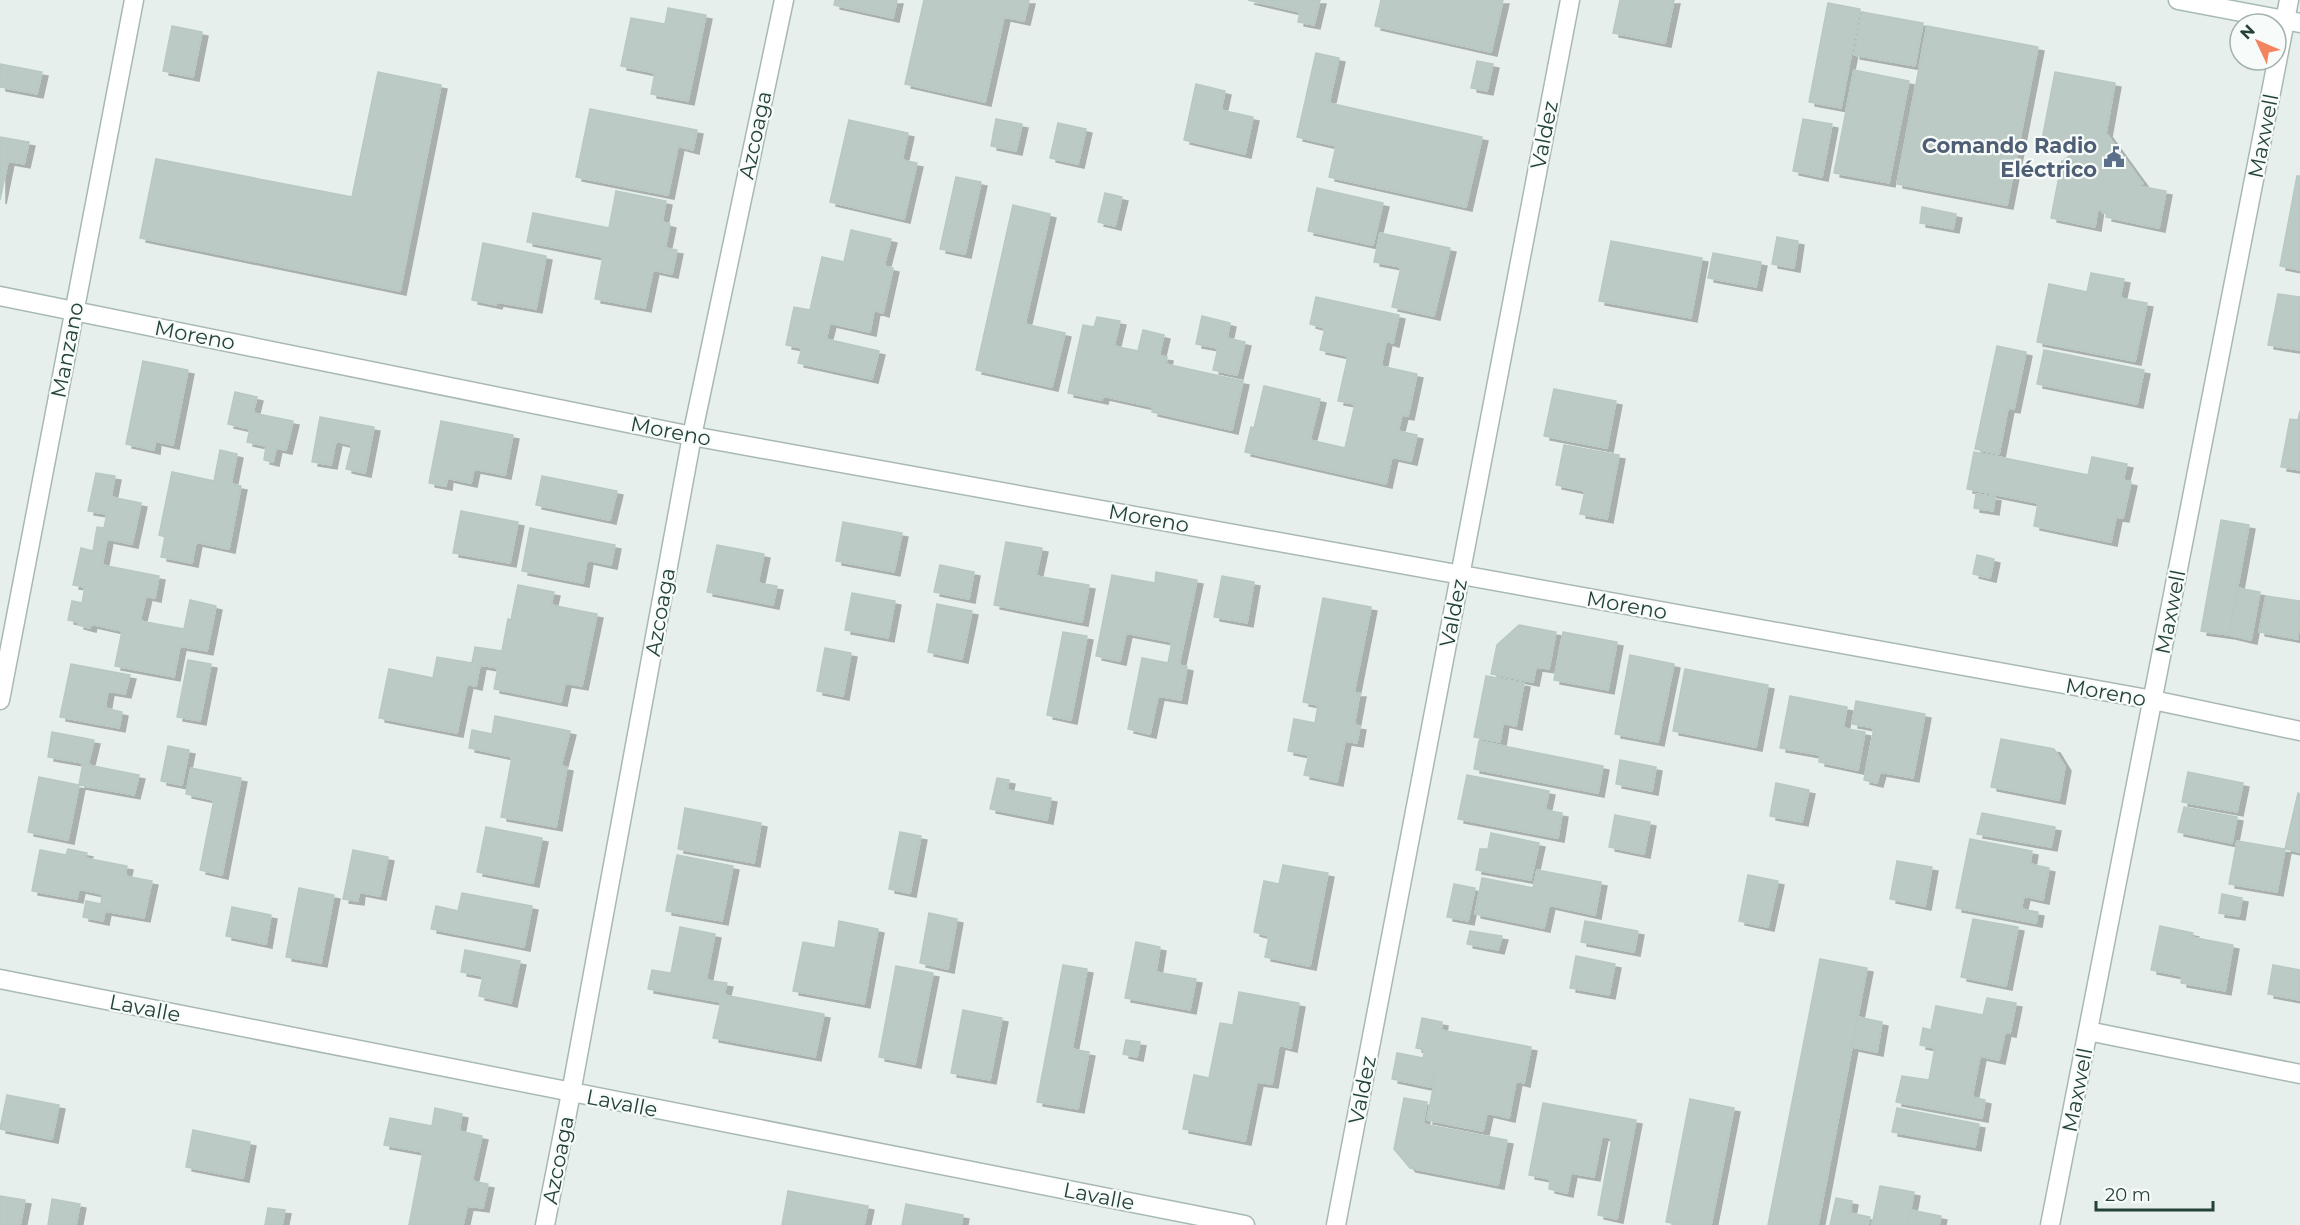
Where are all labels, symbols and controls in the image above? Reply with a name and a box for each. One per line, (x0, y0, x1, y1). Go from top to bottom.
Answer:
north arrow (2228, 12, 2288, 72)
text: N (2236, 21, 2259, 43)
street label: Azcoaga (733, 89, 777, 181)
street label: Maxwell (2243, 92, 2283, 180)
street label: Valdez (1525, 99, 1563, 171)
place label: Comando Radio Eléctrico (1922, 133, 2097, 182)
public building icon: Comando Radio Eléctrico (2102, 145, 2126, 169)
street label: Manzano (45, 300, 89, 400)
street label: Moreno (153, 315, 237, 355)
street label: Moreno (629, 411, 713, 451)
street label: Moreno (1107, 499, 1191, 537)
street label: Azcoaga (640, 566, 680, 658)
street label: Maxwell (2150, 568, 2190, 656)
street label: Valdez (1434, 577, 1472, 649)
street label: Moreno (1585, 586, 1669, 624)
street label: Moreno (2064, 673, 2148, 711)
street label: Lavalle (107, 989, 183, 1027)
street label: Maxwell (2057, 1046, 2097, 1134)
street label: Valdez (1343, 1054, 1381, 1126)
street label: Lavalle (584, 1084, 660, 1122)
street label: Azcoaga (537, 1114, 579, 1206)
scale bar (2096, 1174, 2213, 1212)
street label: Lavalle (1061, 1177, 1137, 1215)
text: 20 m (2105, 1184, 2151, 1206)

